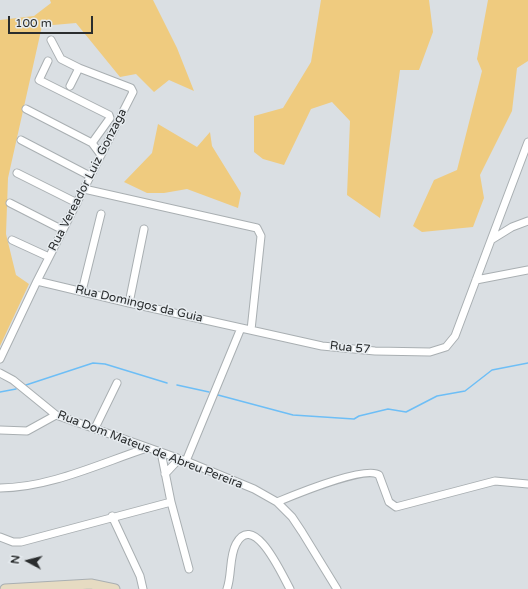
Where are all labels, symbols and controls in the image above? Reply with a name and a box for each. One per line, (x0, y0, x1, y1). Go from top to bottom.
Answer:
scale bar (10, 8, 95, 34)
text: 100 m (15, 16, 52, 30)
street label: Rua Vereador Luiz Gonzaga (46, 106, 130, 254)
street label: Rua Domingos da Guia (74, 282, 204, 326)
street label: Rua 57 (329, 339, 371, 357)
street label: Rua Dom Mateus de Abreu Pereira (55, 408, 245, 492)
north arrow (8, 541, 48, 581)
text: N (9, 554, 23, 565)

